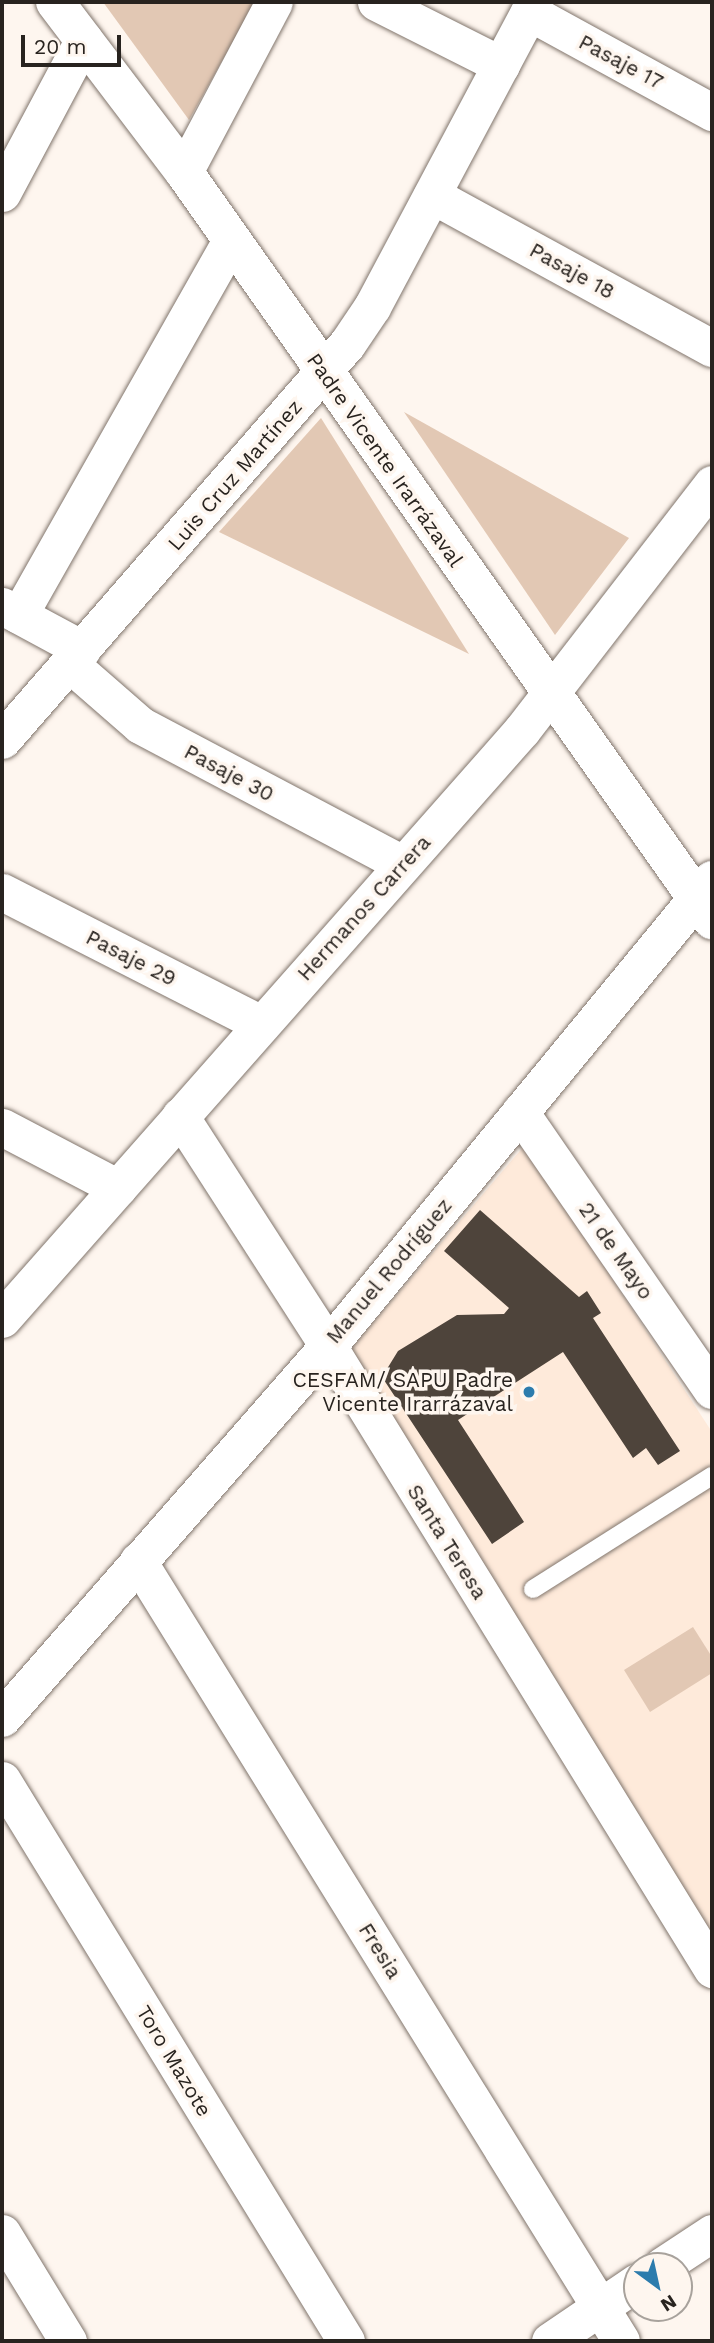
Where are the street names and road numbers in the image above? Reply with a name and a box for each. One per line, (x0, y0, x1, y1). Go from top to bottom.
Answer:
street label: Pasaje 17 (574, 29, 668, 95)
street label: Pasaje 18 (525, 237, 619, 305)
street label: Padre Vicente Irarrázaval (301, 348, 469, 572)
street label: Luis Cruz Martínez (163, 394, 307, 556)
street label: Pasaje 30 (180, 739, 278, 807)
street label: Hermanos Carrera (292, 830, 436, 986)
street label: Pasaje 29 (82, 925, 180, 991)
street label: Manuel Rodríguez (321, 1193, 457, 1349)
street label: 21 de Mayo (573, 1198, 659, 1304)
street label: Santa Teresa (401, 1480, 493, 1604)
street label: Fresia (353, 1919, 407, 1983)
street label: Toro Mazote (131, 2001, 217, 2121)

